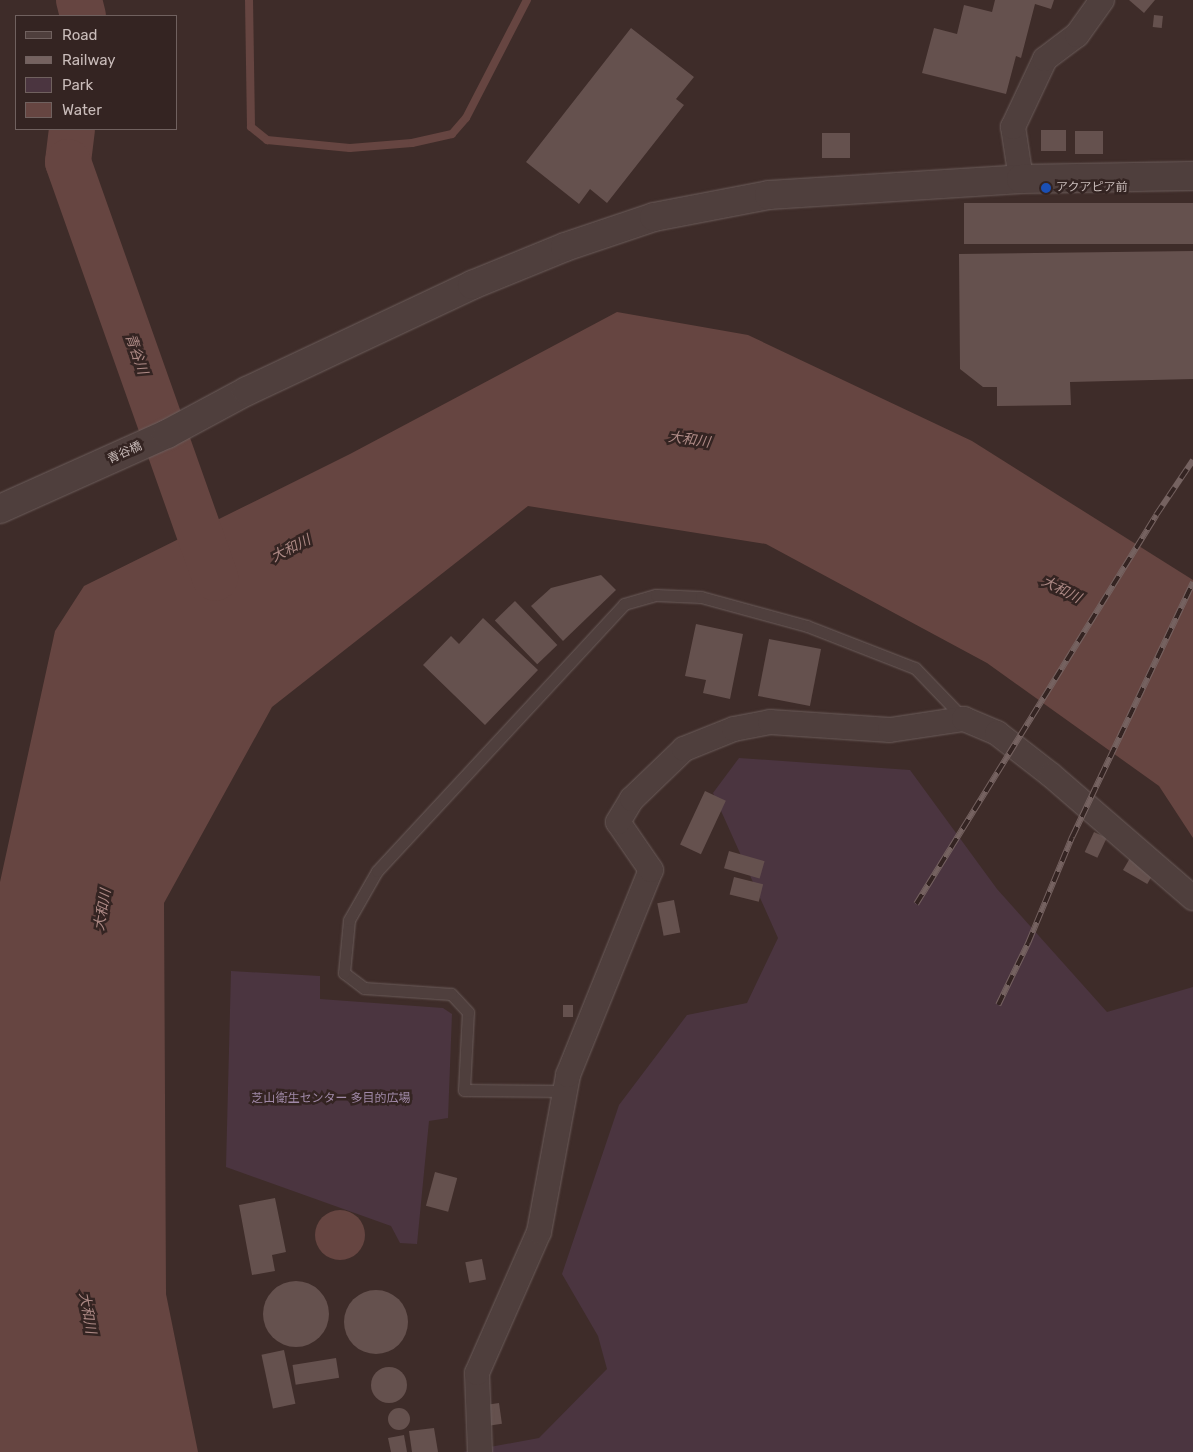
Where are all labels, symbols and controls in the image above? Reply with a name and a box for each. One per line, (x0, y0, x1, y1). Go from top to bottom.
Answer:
legend (15, 15, 178, 130)
text: Road (62, 26, 98, 44)
text: Railway (62, 51, 116, 69)
text: Park (62, 76, 93, 94)
text: Water (62, 101, 102, 119)
place label: アクアピア前 (1056, 181, 1128, 195)
marker: アクアピア前 (1040, 182, 1052, 194)
water label: 青谷川 (121, 331, 151, 377)
water label: 大和川 (667, 429, 711, 451)
street label: 青谷橋 (106, 439, 144, 467)
water label: 大和川 (268, 532, 314, 566)
water label: 大和川 (1038, 573, 1084, 607)
water label: 大和川 (91, 888, 115, 932)
park label: 芝山衛生センター 多目的広場 (252, 1092, 410, 1106)
water label: 大和川 (75, 1291, 99, 1335)

